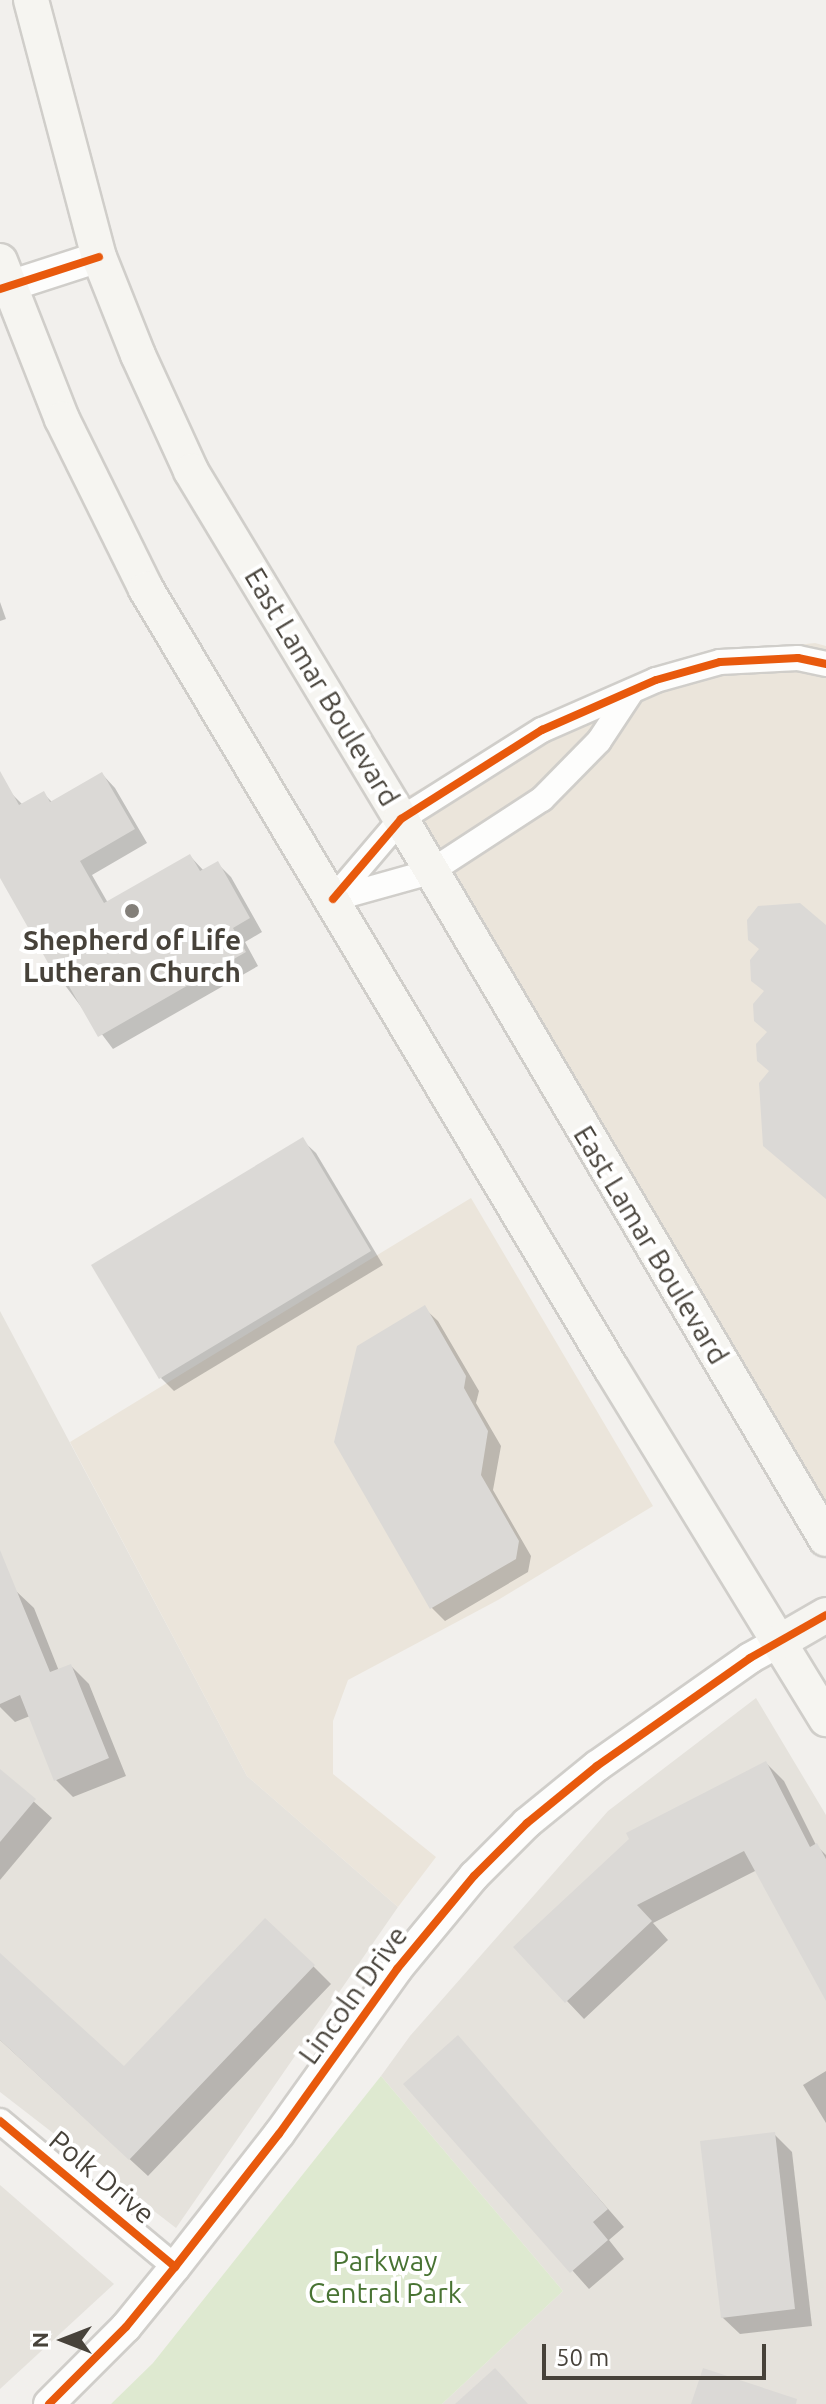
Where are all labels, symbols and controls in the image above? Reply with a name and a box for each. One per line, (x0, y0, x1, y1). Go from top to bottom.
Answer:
street label: East Lamar Boulevard (238, 562, 406, 812)
marker: Shepherd of Life Lutheran Church (123, 902, 141, 920)
place label: Shepherd of Life Lutheran Church (23, 923, 241, 989)
street label: East Lamar Boulevard (567, 1120, 735, 1370)
street label: Lincoln Drive (292, 1919, 414, 2071)
street label: Polk Drive (43, 2123, 161, 2231)
park label: Parkway Central Park (308, 2244, 462, 2310)
north arrow (24, 2300, 104, 2380)
scale bar (546, 2328, 770, 2378)
text: N (27, 2332, 52, 2348)
text: 50 m (556, 2344, 609, 2371)

